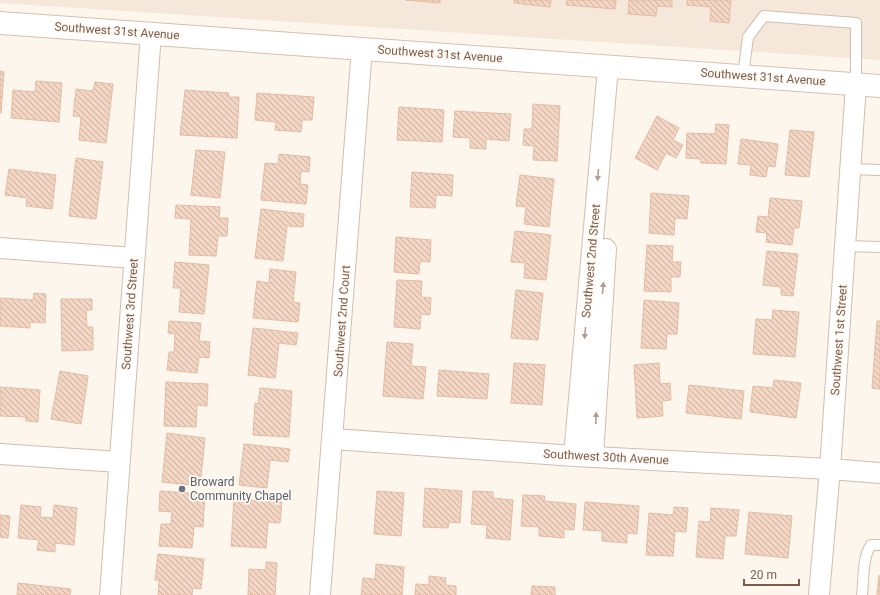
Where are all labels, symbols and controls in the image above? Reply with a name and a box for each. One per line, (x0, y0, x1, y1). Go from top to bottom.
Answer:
street label: Southwest 31st Avenue (54, 20, 180, 42)
street label: Southwest 31st Avenue (377, 43, 503, 65)
street label: Southwest 31st Avenue (700, 66, 826, 88)
one-way arrow (595, 169, 602, 181)
street label: Southwest 2nd Street (579, 203, 603, 319)
street label: Southwest 3rd Street (119, 258, 141, 370)
street label: Southwest 2nd Court (331, 264, 353, 377)
one-way arrow (599, 282, 606, 294)
street label: Southwest 1st Street (828, 284, 850, 396)
one-way arrow (581, 327, 588, 339)
one-way arrow (592, 412, 599, 424)
street label: Southwest 30th Avenue (543, 447, 669, 467)
place label: Broward Community Chapel (190, 475, 291, 503)
marker: Broward Community Chapel (177, 484, 187, 494)
scale bar (744, 561, 799, 587)
text: 20 m (750, 568, 777, 582)

